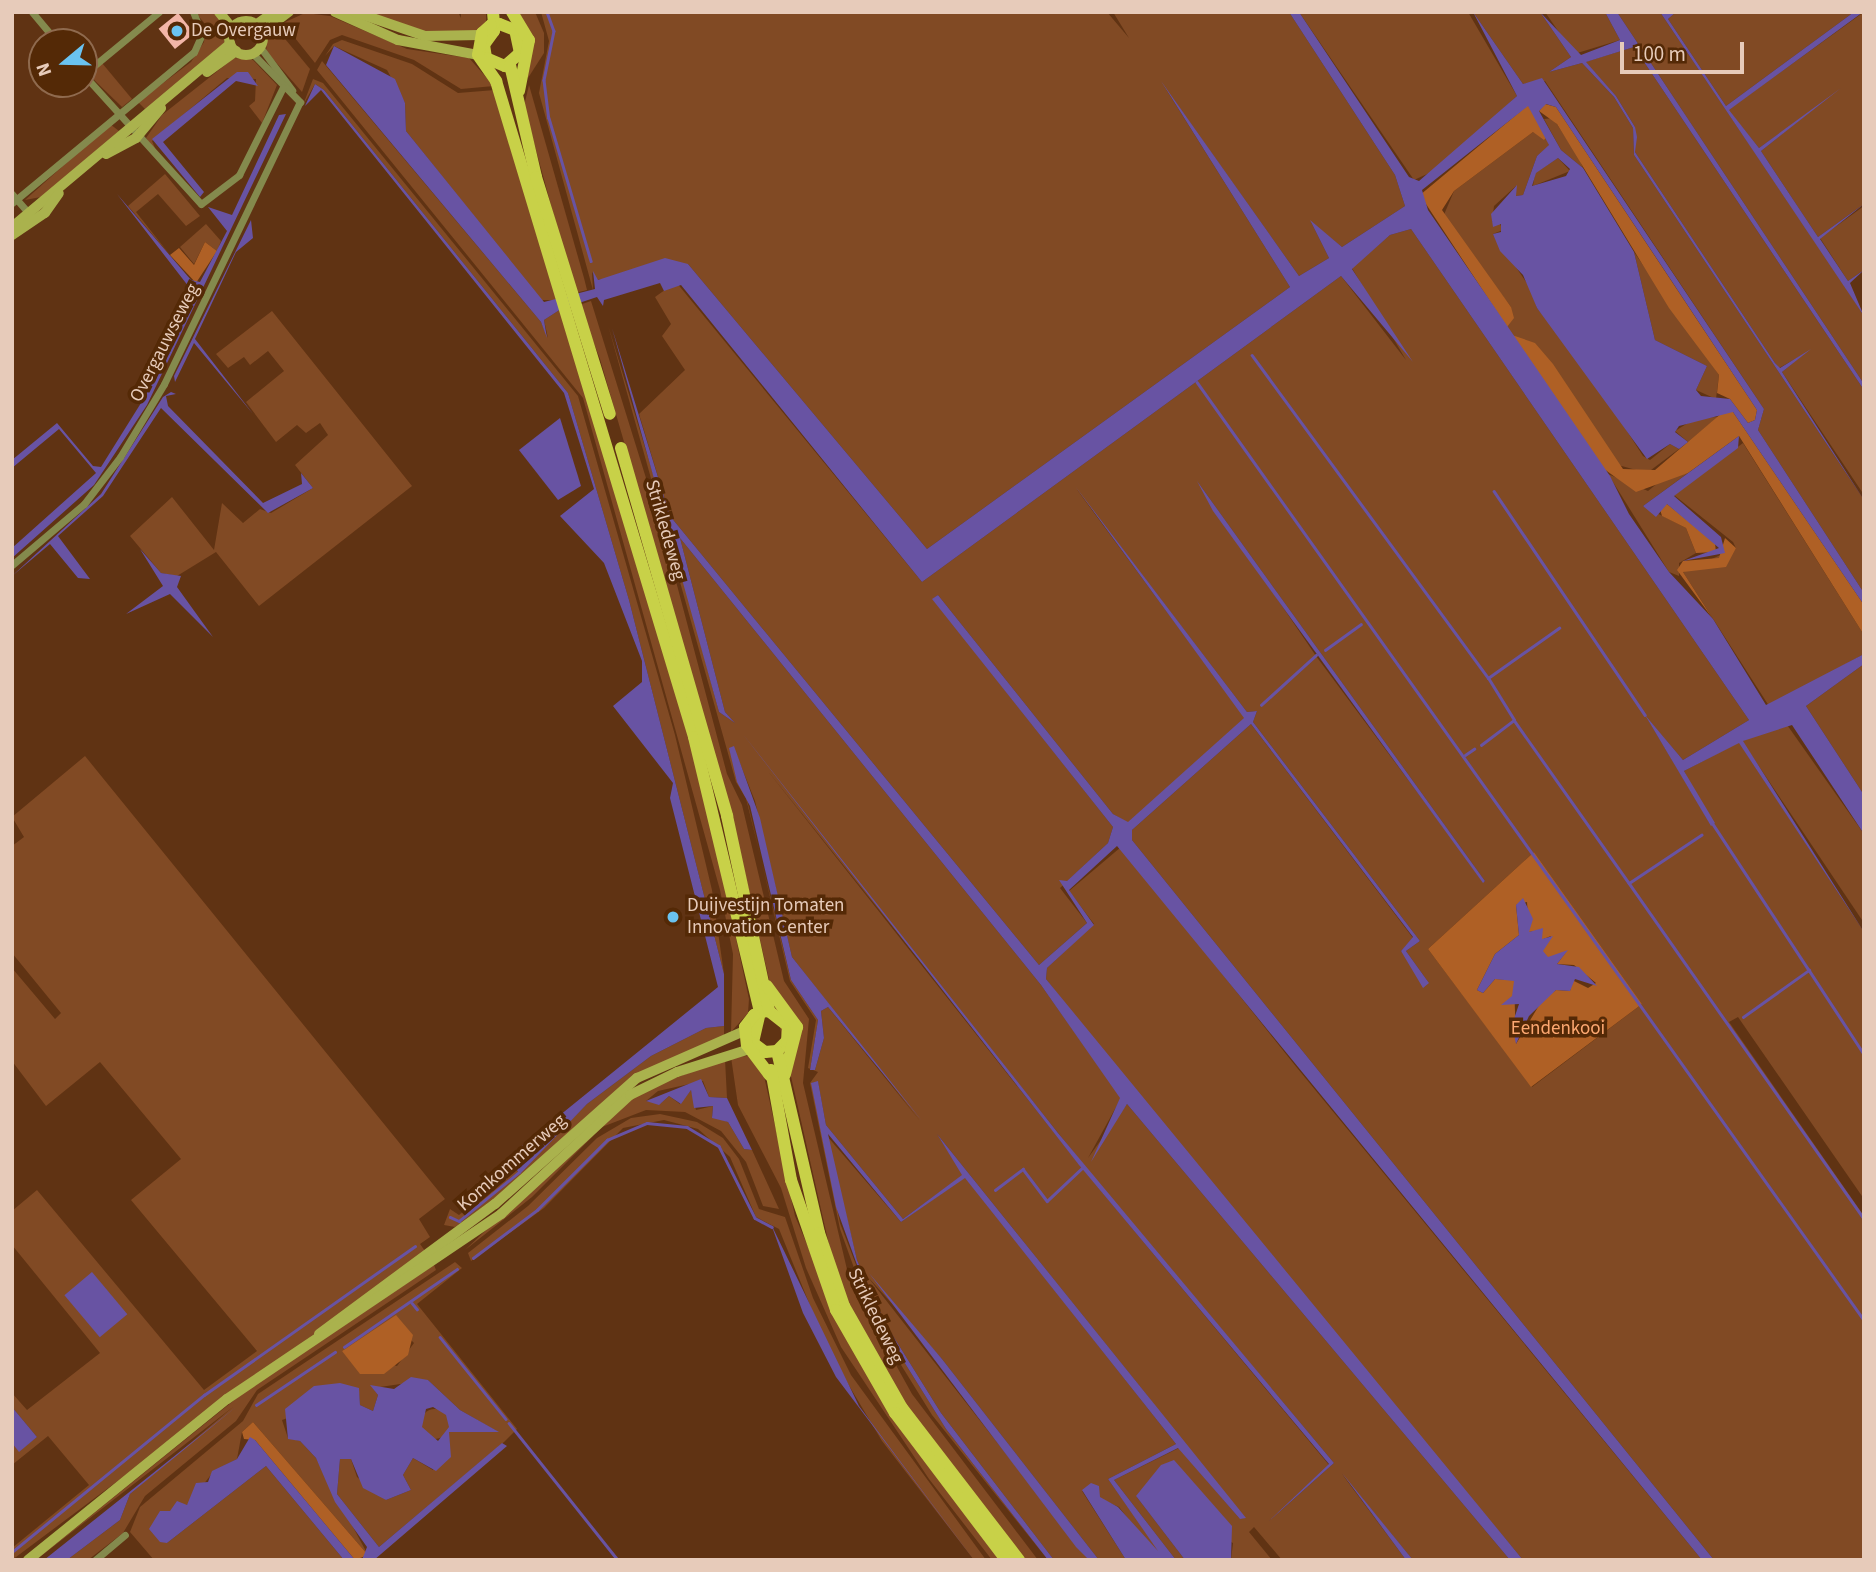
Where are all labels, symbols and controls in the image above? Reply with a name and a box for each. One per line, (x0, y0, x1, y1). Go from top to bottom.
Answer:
place label: De Overgauw (191, 20, 296, 42)
marker: De Overgauw (169, 23, 185, 39)
north arrow (28, 28, 98, 98)
scale bar (1624, 28, 1748, 72)
text: 100 m (1633, 39, 1686, 69)
text: N (30, 59, 59, 80)
street label: Overgauwseweg (125, 280, 205, 406)
street label: Strikledeweg (640, 477, 690, 583)
place label: Duijvestijn Tomaten Innovation Center (687, 895, 844, 939)
marker: Duijvestijn Tomaten Innovation Center (665, 909, 681, 925)
park label: Eendenkooi (1511, 1018, 1605, 1040)
street label: Komkommerweg (453, 1110, 571, 1216)
street label: Strikledeweg (842, 1264, 908, 1368)

